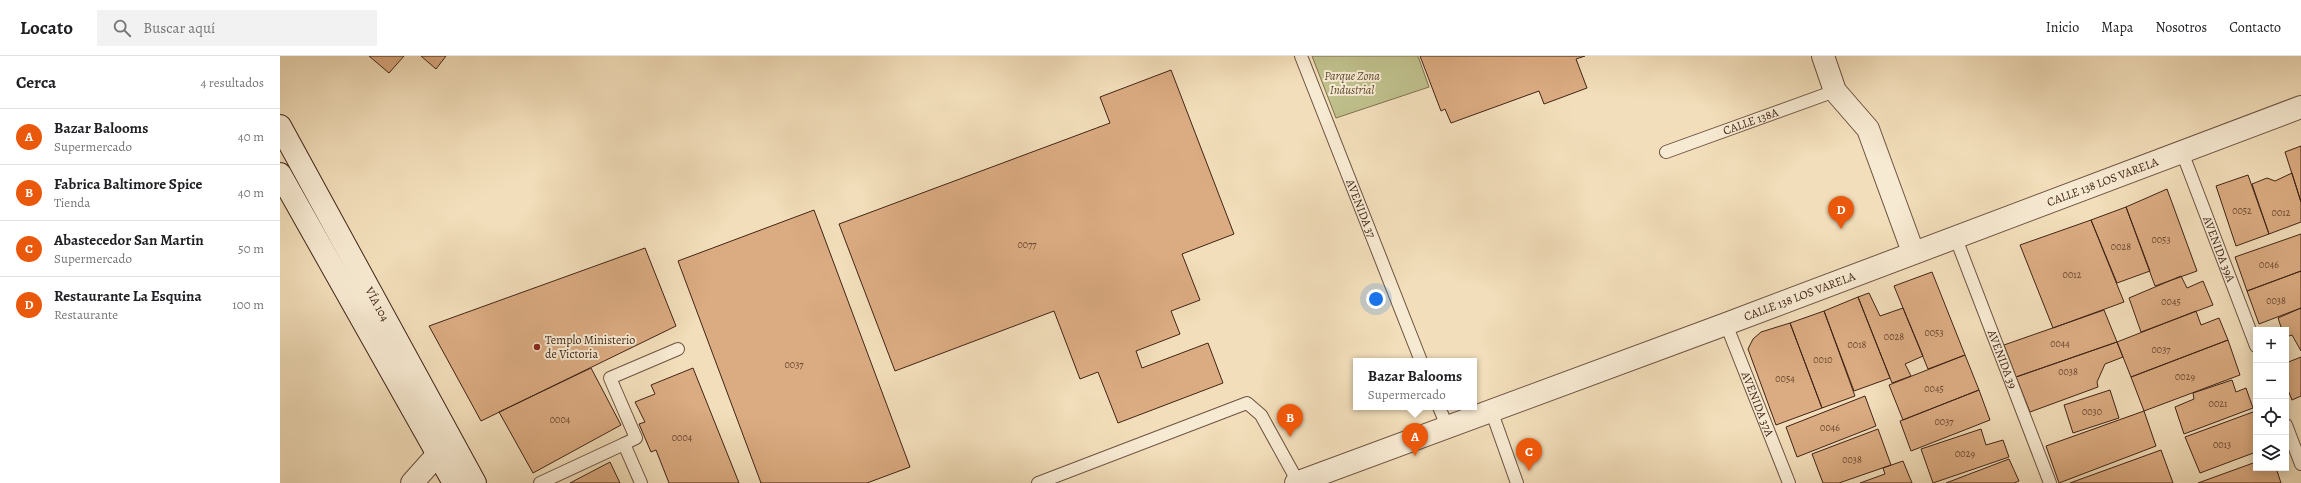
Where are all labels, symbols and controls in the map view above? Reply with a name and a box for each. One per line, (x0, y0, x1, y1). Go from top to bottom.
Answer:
search box (97, 10, 377, 46)
text: Locato (20, 15, 73, 41)
icon: search (111, 17, 133, 39)
text: Buscar aquí (143, 18, 215, 38)
text: Inicio (2046, 18, 2079, 37)
text: Mapa (2101, 18, 2133, 37)
text: Nosotros (2155, 18, 2207, 37)
text: Contacto (2229, 18, 2281, 37)
park label: Parque Zona Industrial (1324, 68, 1380, 98)
text: Cerca (16, 71, 56, 94)
text: 4 resultados (200, 74, 264, 91)
street label: CALLE 138A (1721, 104, 1781, 139)
text: Bazar Balooms (54, 118, 148, 138)
text: A (25, 128, 33, 145)
text: 40 m (238, 128, 264, 145)
text: Supermercado (54, 138, 132, 155)
street label: CALLE 138 LOS VARELA (2045, 153, 2162, 210)
text: Fabrica Baltimore Spice (54, 174, 203, 194)
street label: AVENIDA 37 (1342, 176, 1380, 241)
text: B (25, 184, 33, 201)
text: 40 m (238, 184, 264, 201)
text: Tienda (54, 194, 90, 211)
pin: D (1828, 196, 1854, 229)
house number: 0052 (2232, 204, 2252, 217)
house number: 0012 (2272, 206, 2291, 219)
street label: AVENIDA 39A (2199, 213, 2239, 285)
text: Abastecedor San Martin (54, 230, 204, 250)
house number: 0053 (2151, 233, 2171, 246)
house number: 0077 (1017, 238, 1037, 251)
text: C (25, 240, 33, 257)
text: 50 m (238, 240, 264, 257)
house number: 0028 (2111, 240, 2131, 253)
text: Supermercado (54, 250, 132, 267)
house number: 0046 (2259, 258, 2279, 271)
street label: CALLE 138 LOS VARELA (1741, 268, 1858, 325)
house number: 0012 (2063, 268, 2082, 281)
street label: VÍA 104 (361, 283, 393, 325)
text: Restaurante La Esquina (54, 286, 202, 306)
your location (1366, 289, 1386, 309)
house number: 0038 (2266, 294, 2286, 307)
house number: 0045 (2161, 295, 2181, 308)
text: D (24, 296, 34, 313)
text: 100 m (232, 296, 264, 313)
text: Restaurante (54, 306, 118, 323)
house number: 0053 (1924, 326, 1944, 339)
street label: AVENIDA 39 (1983, 326, 2021, 391)
map controls (2253, 327, 2289, 471)
button: + (2253, 327, 2289, 363)
house number: 0028 (1884, 330, 1904, 343)
place label: Templo Ministerio de Victoria (545, 332, 635, 362)
house number: 0044 (2050, 337, 2070, 350)
house number: 0018 (1848, 338, 1867, 351)
marker: Templo Ministerio de Victoria (532, 342, 542, 352)
house number: 0037 (2151, 343, 2171, 356)
house number: 0010 (1813, 353, 1833, 366)
house number: 0037 (784, 358, 804, 371)
popup (1353, 358, 1477, 410)
button: − (2253, 363, 2289, 399)
house number: 0038 (2058, 365, 2078, 378)
text: Bazar Balooms (1368, 366, 1462, 386)
street label: AVENIDA 37A (1737, 368, 1778, 440)
house number: 0029 (2175, 370, 2195, 383)
house number: 0054 (1775, 372, 1795, 385)
house number: 0045 (1924, 382, 1944, 395)
text: Supermercado (1368, 386, 1446, 403)
house number: 0021 (2209, 397, 2228, 410)
button: locate (2253, 399, 2289, 435)
pin: B (1277, 404, 1303, 437)
house number: 0030 (2082, 405, 2102, 418)
house number: 0004 (550, 413, 571, 426)
house number: 0037 (1934, 415, 1954, 428)
house number: 0046 (1820, 421, 1840, 434)
pin: A (1402, 423, 1428, 456)
house number: 0004 (672, 431, 693, 444)
button: layers (2253, 435, 2289, 471)
pin: C (1516, 438, 1542, 471)
house number: 0013 (2213, 438, 2231, 451)
house number: 0029 (1955, 447, 1975, 460)
house number: 0038 (1842, 453, 1862, 466)

